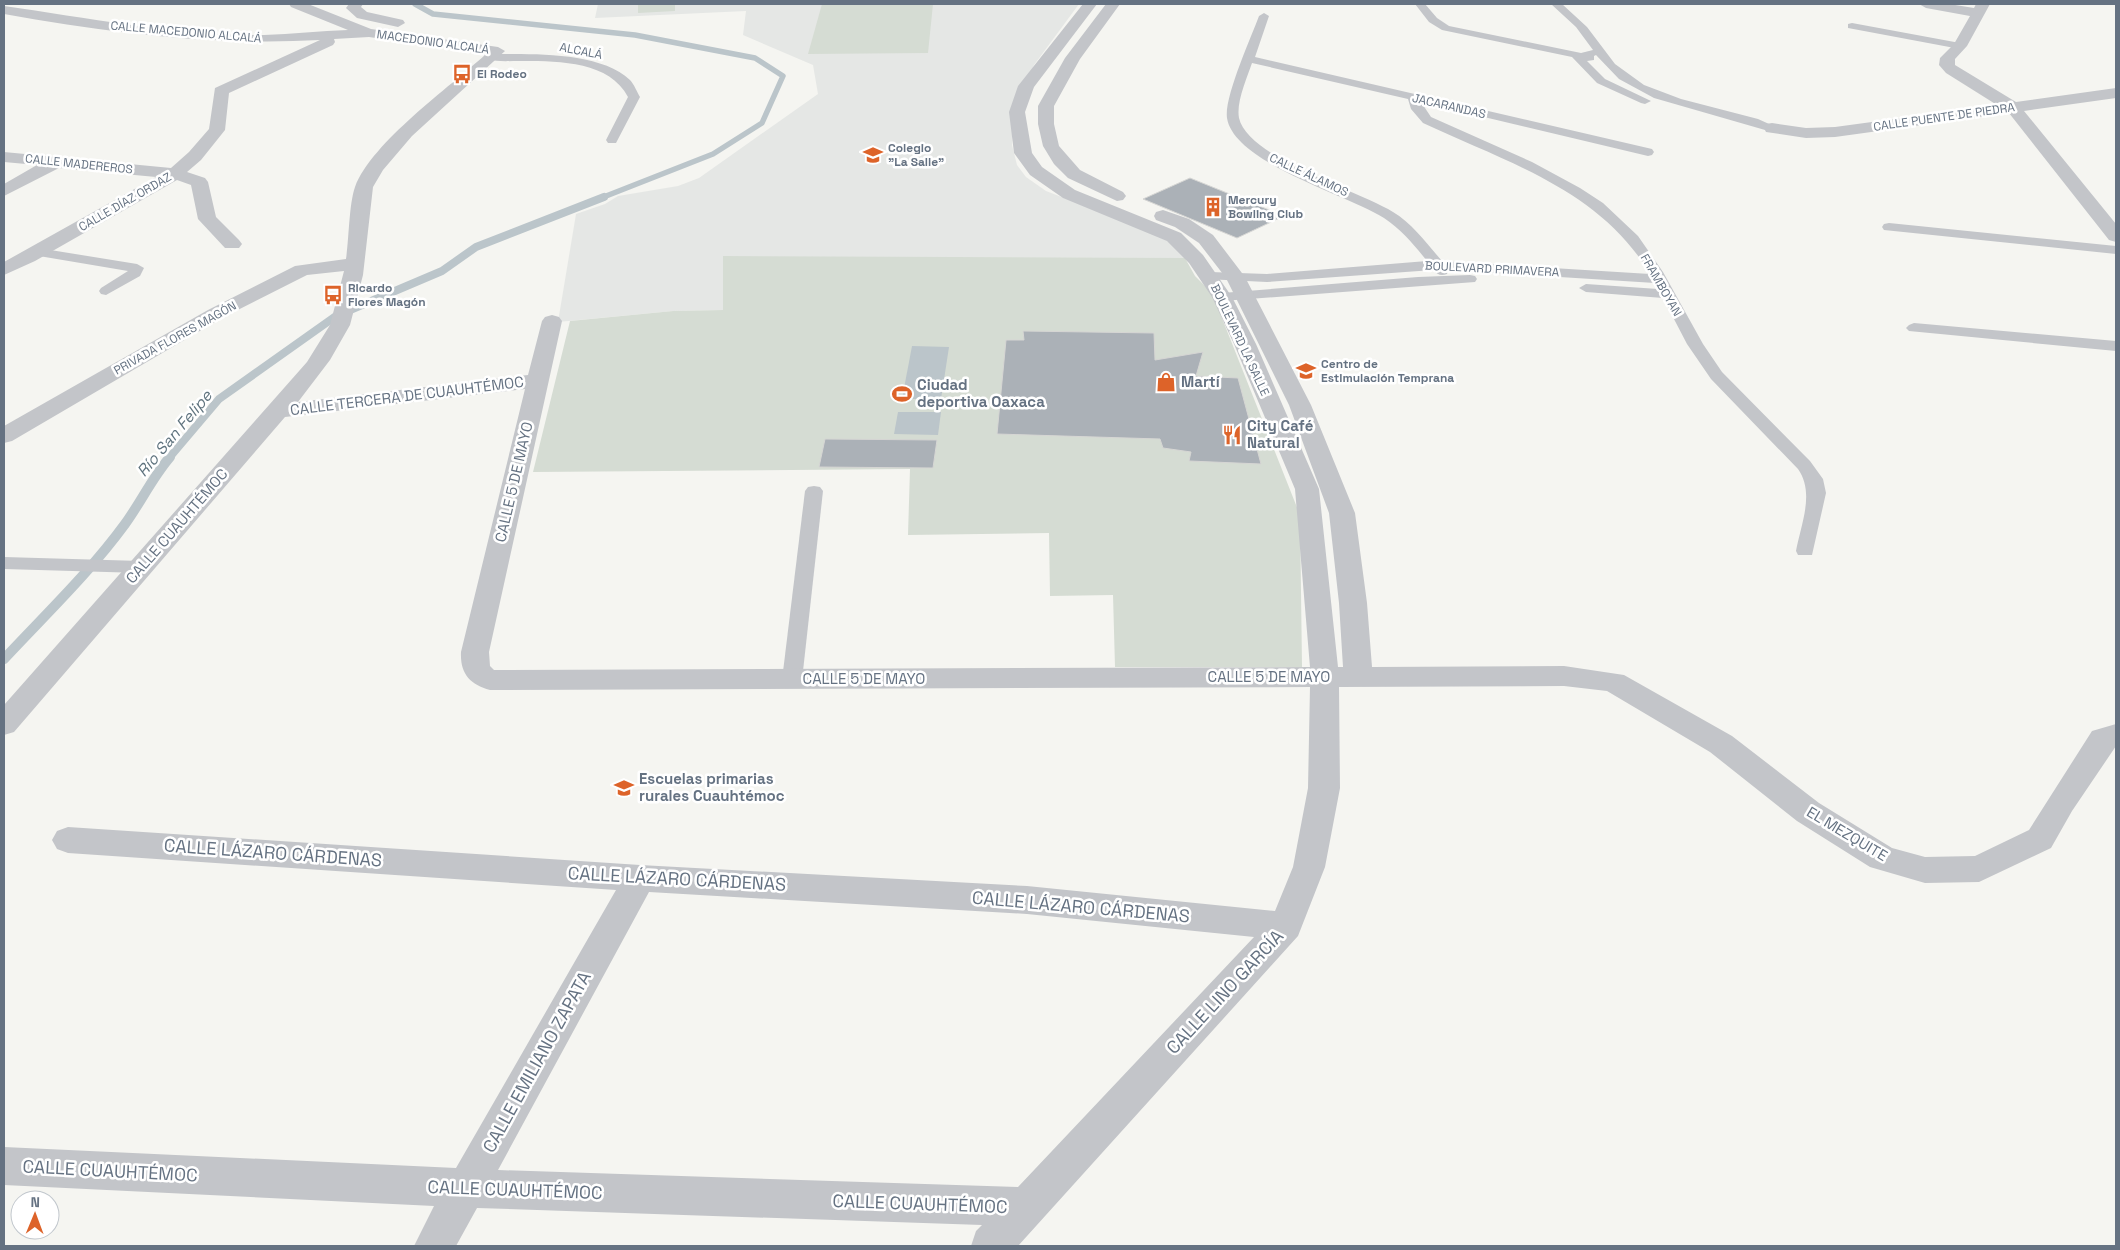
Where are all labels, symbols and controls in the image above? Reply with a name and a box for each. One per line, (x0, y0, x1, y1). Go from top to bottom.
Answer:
street label: CALLE MACEDONIO ALCALÁ (110, 17, 263, 47)
street label: MACEDONIO ALCALÁ (376, 26, 491, 58)
street label: ALCALÁ (558, 39, 604, 63)
bus stop icon: El Rodeo (451, 63, 473, 85)
place label: El Rodeo (477, 66, 527, 82)
street label: JACARANDAS (1411, 90, 1487, 122)
street label: CALLE PUENTE DE PIEDRA (1872, 99, 2016, 135)
place label: Colegio "La Salle" (888, 140, 944, 170)
school or university icon: Colegio "La Salle" (862, 144, 884, 166)
street label: CALLE MADEREROS (24, 150, 134, 178)
street label: CALLE ÁLAMOS (1267, 150, 1351, 200)
street label: CALLE DÍAZ ORDAZ (76, 169, 174, 235)
place label: Mercury Bowling Club (1228, 192, 1303, 222)
building icon: Mercury Bowling Club (1202, 196, 1224, 218)
street label: FRAMBOYAN (1637, 251, 1685, 319)
street label: BOULEVARD PRIMAVERA (1424, 257, 1560, 281)
place label: Ricardo Flores Magón (348, 280, 426, 310)
street label: BOULEVARD LA SALLE (1207, 281, 1273, 399)
bus stop icon: Ricardo Flores Magón (322, 284, 344, 306)
street label: PRIVADA FLORES MAGÓN (111, 298, 239, 378)
place label: Centro de Estimulación Temprana (1321, 356, 1454, 386)
school or university icon: Centro de Estimulación Temprana (1295, 360, 1317, 382)
shop icon: Martí (1155, 371, 1177, 393)
street label: CALLE TERCERA DE CUAUHTÉMOC (289, 372, 525, 419)
place label: Martí (1181, 372, 1221, 391)
place label: Ciudad deportiva Oaxaca (917, 375, 1045, 411)
sports icon: Ciudad deportiva Oaxaca (891, 383, 913, 405)
water label: Río San Felipe (132, 385, 217, 481)
place label: City Café Natural (1247, 416, 1314, 452)
street label: CALLE 5 DE MAYO (490, 420, 537, 544)
restaurant icon: City Café Natural (1221, 424, 1243, 446)
street label: CALLE CUAUHTÉMOC (122, 464, 232, 587)
street label: CALLE 5 DE MAYO (1208, 667, 1330, 686)
street label: CALLE 5 DE MAYO (803, 669, 925, 688)
place label: Escuelas primarias rurales Cuauhtémoc (639, 769, 785, 805)
school or university icon: Escuelas primarias rurales Cuauhtémoc (613, 777, 635, 799)
street label: EL MEZQUITE (1803, 802, 1891, 865)
street label: CALLE LÁZARO CÁRDENAS (163, 833, 383, 872)
street label: CALLE LÁZARO CÁRDENAS (567, 861, 787, 896)
street label: CALLE LÁZARO CÁRDENAS (971, 886, 1191, 927)
street label: CALLE LINO GARCÍA (1161, 925, 1288, 1059)
street label: CALLE EMILIANO ZAPATA (477, 967, 596, 1156)
street label: CALLE CUAUHTÉMOC (22, 1154, 198, 1187)
street label: CALLE CUAUHTÉMOC (427, 1175, 603, 1204)
street label: CALLE CUAUHTÉMOC (832, 1189, 1008, 1218)
north arrow (10, 1190, 60, 1240)
text: N (30, 1193, 40, 1211)

